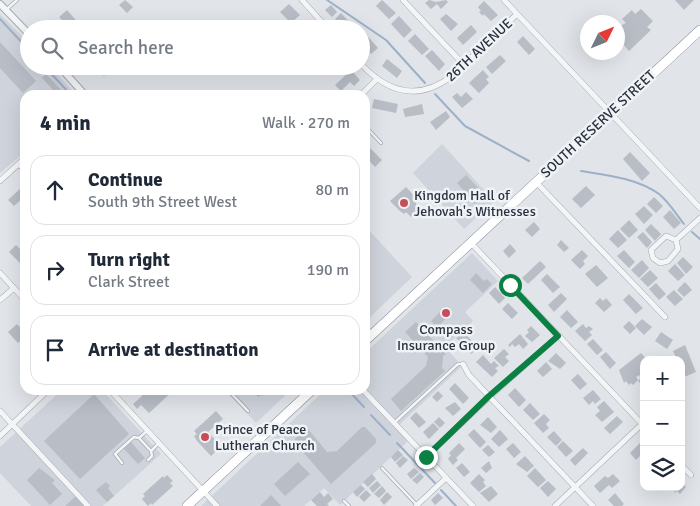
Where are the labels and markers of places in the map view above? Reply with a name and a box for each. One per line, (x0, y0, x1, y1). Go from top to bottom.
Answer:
place label: Kingdom Hall of Jehovah's Witnesses (414, 187, 536, 220)
marker: Kingdom Hall of Jehovah's Witnesses (398, 197, 410, 209)
marker: Compass Insurance Group (440, 307, 452, 319)
place label: Compass Insurance Group (397, 321, 495, 354)
place label: Prince of Peace Lutheran Church (215, 421, 315, 454)
marker: Prince of Peace Lutheran Church (199, 431, 211, 443)

